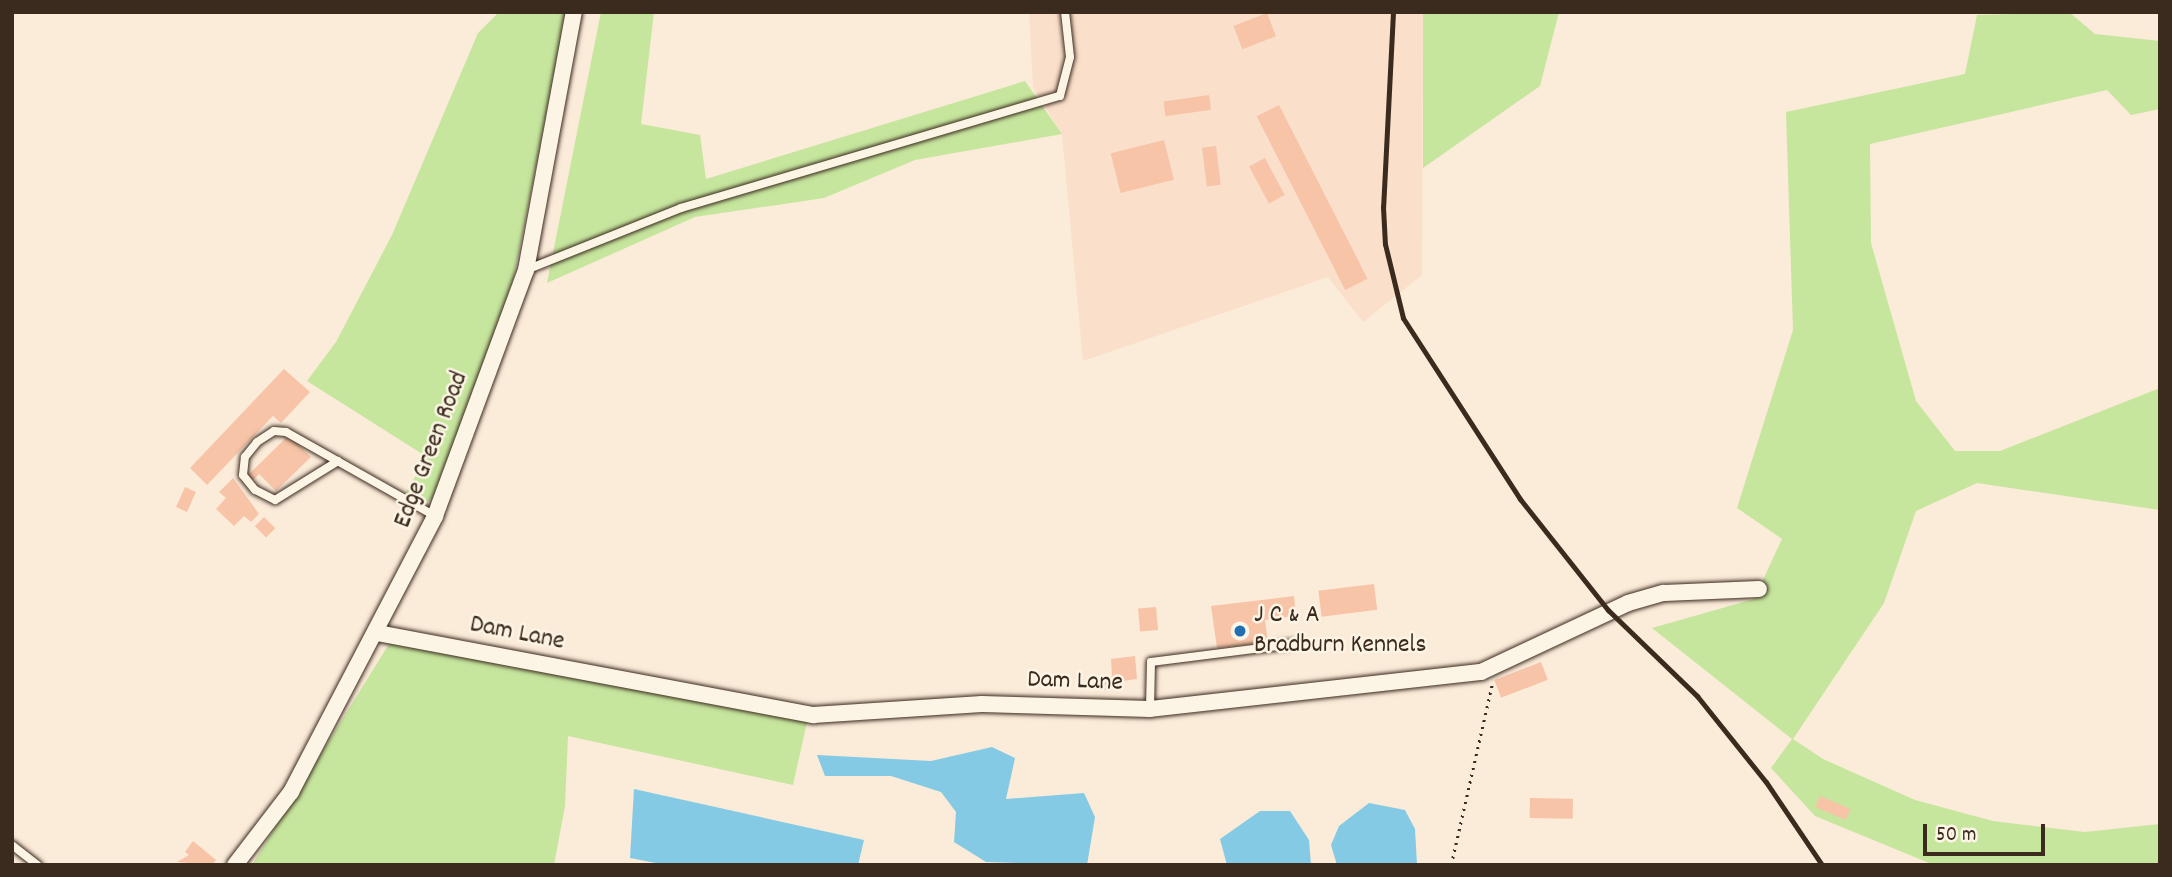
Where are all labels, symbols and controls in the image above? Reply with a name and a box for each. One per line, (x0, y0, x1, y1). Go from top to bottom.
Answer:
street label: Edge Green Road (388, 367, 476, 533)
place label: J C & A Bradburn Kennels (1254, 600, 1426, 662)
street label: Dam Lane (467, 610, 567, 658)
marker: J C & A Bradburn Kennels (1232, 623, 1248, 639)
street label: Dam Lane (1027, 665, 1123, 699)
scale bar (1927, 810, 2050, 854)
text: 50 m (1936, 821, 1976, 851)

